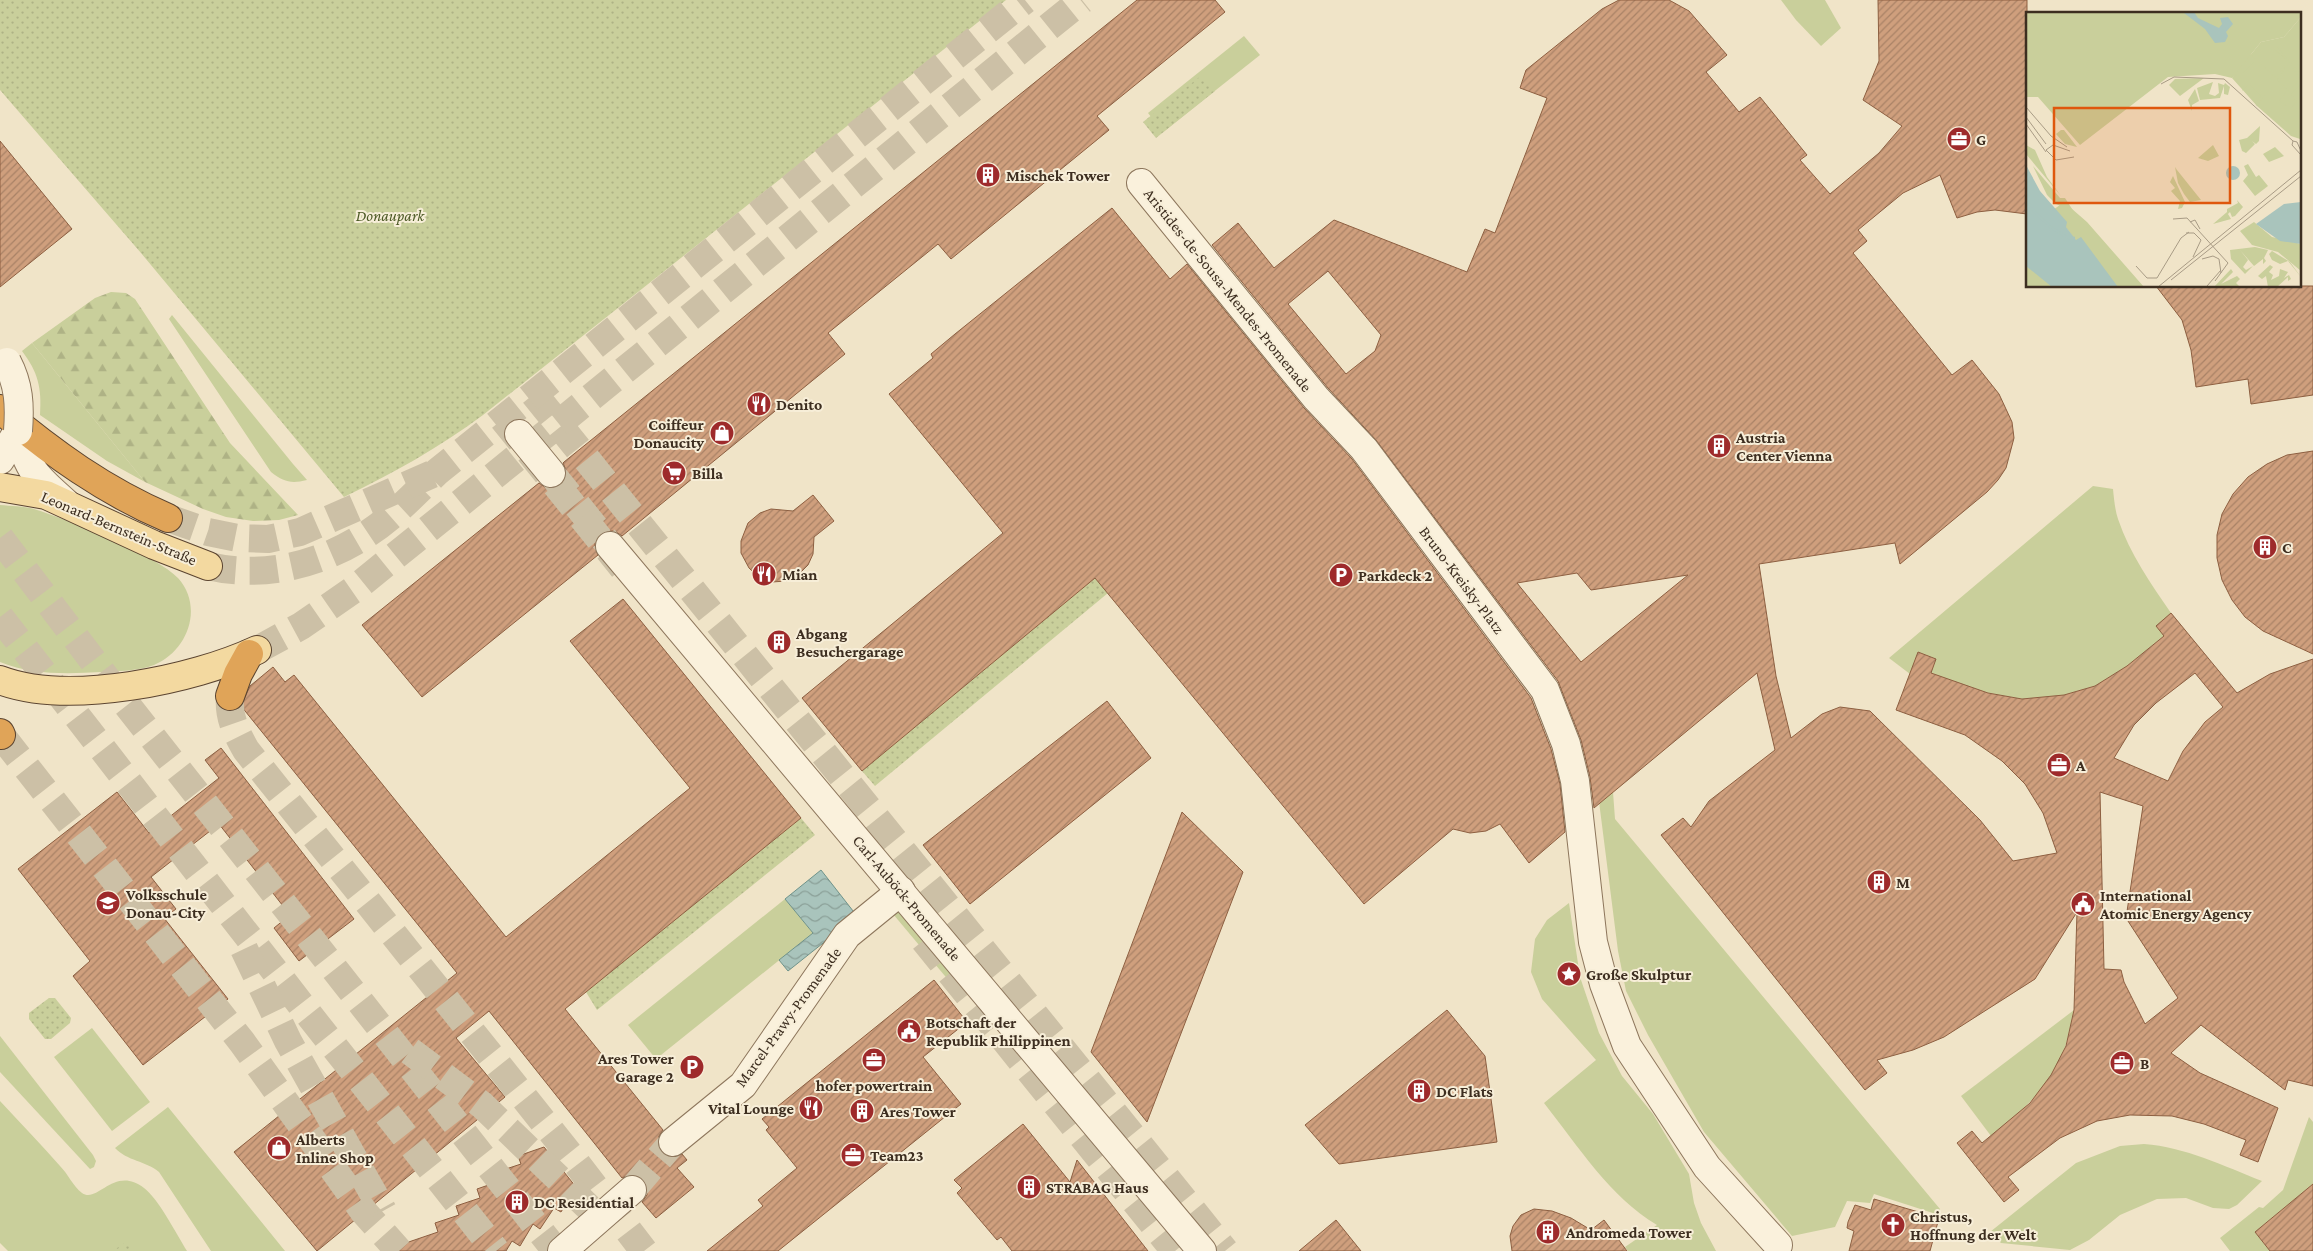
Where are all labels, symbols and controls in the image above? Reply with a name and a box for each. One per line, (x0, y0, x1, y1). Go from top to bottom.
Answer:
inset map (2026, 12, 2300, 288)
office icon: G (1946, 126, 1972, 152)
place label: G (1976, 131, 1986, 148)
building icon: Mischek Tower (975, 162, 1001, 188)
place label: Mischek Tower (1006, 167, 1111, 184)
street label: Aristides-de-Sousa-Mendes-Promenade (1141, 185, 1315, 395)
park label: Donaupark (356, 207, 425, 225)
restaurant icon: Denito (746, 391, 772, 417)
place label: Denito (776, 396, 822, 413)
place label: Coiffeur Donaucity (633, 416, 705, 451)
shop icon: Coiffeur Donaucity (709, 420, 735, 446)
place label: Austria Center Vienna (1735, 429, 1832, 464)
building icon: Austria Center Vienna (1706, 433, 1732, 459)
supermarket icon: Billa (661, 460, 687, 486)
place label: Billa (692, 465, 723, 482)
street label: Leonard-Bernstein-Straße (39, 488, 199, 568)
street label: Bruno-Kreisky-Platz (1415, 523, 1508, 638)
building icon: C (2252, 534, 2278, 560)
place label: C (2282, 539, 2292, 556)
restaurant icon: Mian (751, 561, 777, 587)
parking icon: Parkdeck 2 (1328, 562, 1354, 588)
place label: Mian (782, 566, 818, 583)
place label: Parkdeck 2 (1358, 567, 1432, 584)
place label: Abgang Besuchergarage (795, 625, 904, 660)
building icon: Abgang Besuchergarage (766, 629, 792, 655)
office icon: A (2046, 752, 2072, 778)
place label: A (2075, 757, 2086, 774)
street label: Carl-Auböck-Promenade (850, 832, 964, 964)
building icon: M (1866, 869, 1892, 895)
place label: M (1896, 874, 1910, 891)
place label: Volksschule Donau-City (125, 886, 207, 921)
place label: International Atomic Energy Agency (2099, 887, 2252, 922)
school or university icon: Volksschule Donau-City (95, 890, 121, 916)
public building icon: International Atomic Energy Agency (2070, 891, 2096, 917)
street label: Marcel-Prawy-Promenade (732, 944, 845, 1091)
place icon: Große Skulptur (1556, 961, 1582, 987)
place label: Große Skulptur (1586, 966, 1692, 983)
place label: Botschaft der Republik Philippinen (926, 1014, 1071, 1049)
public building icon: Botschaft der Republik Philippinen (896, 1018, 922, 1044)
office icon: hofer powertrain (861, 1047, 887, 1073)
place label: Ares Tower Garage 2 (597, 1050, 675, 1085)
office icon: B (2109, 1050, 2135, 1076)
parking icon: Ares Tower Garage 2 (679, 1054, 705, 1080)
place label: B (2140, 1055, 2149, 1072)
place label: hofer powertrain (816, 1077, 932, 1094)
building icon: DC Flats (1406, 1078, 1432, 1104)
place label: DC Flats (1436, 1083, 1493, 1100)
restaurant icon: Vital Lounge (798, 1095, 824, 1121)
building icon: Ares Tower (849, 1098, 875, 1124)
place label: Vital Lounge (707, 1100, 795, 1117)
place label: Ares Tower (879, 1103, 957, 1120)
place label: Alberts Inline Shop (295, 1131, 374, 1166)
shop icon: Alberts Inline Shop (266, 1135, 292, 1161)
office icon: Team23 (840, 1142, 866, 1168)
place label: Team23 (870, 1147, 924, 1164)
building icon: STRABAG Haus (1016, 1174, 1042, 1200)
place label: STRABAG Haus (1046, 1179, 1149, 1196)
building icon: DC Residential (504, 1189, 530, 1215)
place label: DC Residential (534, 1194, 635, 1211)
place label: Christus, Hoffnung der Welt (1910, 1208, 2036, 1243)
church icon: Christus, Hoffnung der Welt (1880, 1212, 1906, 1238)
building icon: Andromeda Tower (1535, 1219, 1561, 1245)
place label: Andromeda Tower (1565, 1224, 1692, 1241)

